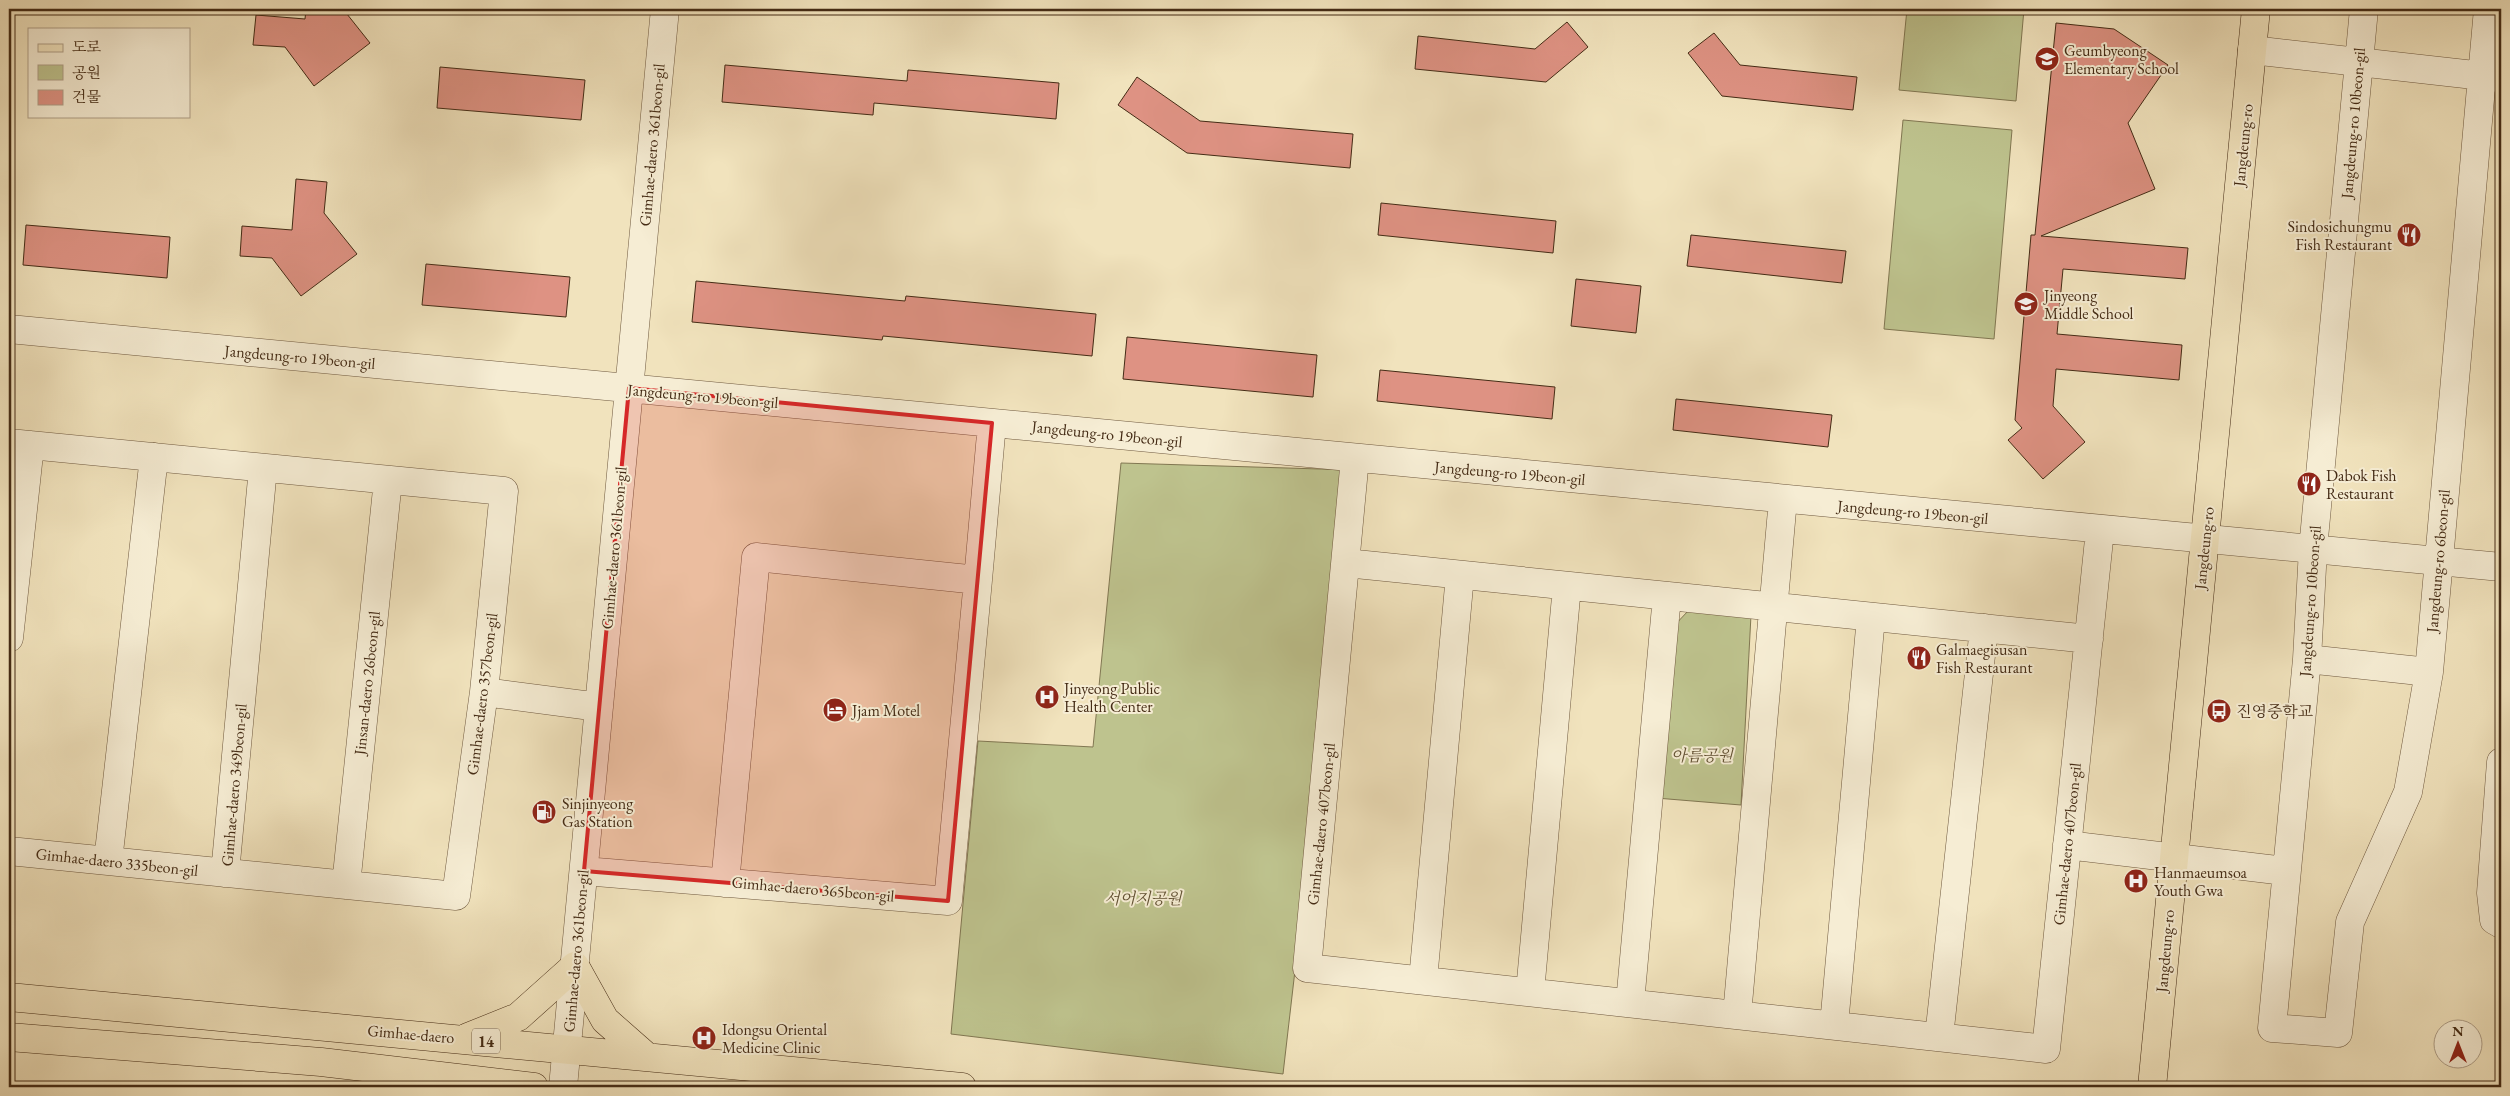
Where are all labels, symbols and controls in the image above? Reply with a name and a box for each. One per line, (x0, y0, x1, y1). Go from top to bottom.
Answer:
legend (28, 28, 190, 118)
text: 도로 (72, 37, 101, 56)
place label: Geumbyeong Elementary School (2064, 40, 2179, 79)
school or university icon: Geumbyeong Elementary School (2034, 46, 2060, 72)
street label: Jangdeung-ro 10beon-gil (2336, 47, 2370, 201)
text: 공원 (72, 63, 101, 82)
street label: Gimhae-daero 361beon-gil (634, 63, 670, 227)
text: 건물 (72, 87, 101, 106)
street label: Jangdeung-ro (2228, 103, 2258, 189)
place label: Sindosichungmu Fish Restaurant (2288, 216, 2393, 255)
restaurant icon: Sindosichungmu Fish Restaurant (2396, 222, 2422, 248)
place label: Jinyeong Middle School (2042, 285, 2134, 324)
school or university icon: Jinyeong Middle School (2013, 291, 2039, 317)
street label: Jangdeung-ro 19beon-gil (222, 340, 376, 374)
street label: Jangdeung-ro 19beon-gil (625, 379, 779, 413)
street label: Jangdeung-ro 19beon-gil (1029, 415, 1184, 452)
street label: Jangdeung-ro 19beon-gil (1432, 456, 1586, 490)
place label: Dabok Fish Restaurant (2326, 465, 2397, 504)
street label: Gimhae-daero 361beon-gil (596, 466, 632, 630)
restaurant icon: Dabok Fish Restaurant (2296, 471, 2322, 497)
street label: Jangdeung-ro 6beon-gil (2421, 488, 2455, 636)
street label: Jangdeung-ro 19beon-gil (1835, 495, 1989, 529)
street label: Jangdeung-ro (2189, 506, 2219, 592)
street label: Jangdeung-ro 10beon-gil (2294, 525, 2326, 679)
street label: Jinsan-daero 26beon-gil (349, 610, 385, 758)
street label: Gimhae-daero 357beon-gil (462, 612, 502, 776)
place label: Galmaegisusan Fish Restaurant (1936, 639, 2033, 678)
restaurant icon: Galmaegisusan Fish Restaurant (1906, 645, 1932, 671)
place label: Jinyeong Public Health Center (1062, 678, 1160, 717)
hospital icon: Jinyeong Public Health Center (1034, 684, 1060, 710)
hotel icon: Jjam Motel (822, 697, 848, 723)
bus stop icon: 진영중학교 (2206, 698, 2232, 724)
place label: Jjam Motel (850, 700, 920, 721)
place label: 진영중학교 (2236, 701, 2313, 722)
street label: Gimhae-daero 349beon-gil (216, 703, 252, 867)
street label: Gimhae-daero 407beon-gil (1302, 742, 1340, 906)
park label: 아름공원 (1671, 745, 1734, 766)
street label: Gimhae-daero 407beon-gil (2048, 762, 2086, 926)
place label: Sinjinyeong Gas Station (562, 793, 634, 832)
fuel station icon: Sinjinyeong Gas Station (531, 799, 557, 825)
street label: Gimhae-daero 335beon-gil (35, 843, 199, 881)
place label: Hanmaeumsoa Youth Gwa (2154, 862, 2248, 901)
hospital icon: Hanmaeumsoa Youth Gwa (2123, 868, 2149, 894)
street label: Gimhae-daero 361beon-gil (558, 869, 594, 1033)
street label: Gimhae-daero 365beon-gil (731, 871, 895, 907)
park label: 서어지공원 (1104, 888, 1183, 909)
street label: Jangdeung-ro (2151, 909, 2179, 995)
north arrow (2432, 1018, 2482, 1068)
place label: Idongsu Oriental Medicine Clinic (722, 1019, 827, 1058)
street label: Gimhae-daero (367, 1020, 455, 1048)
text: N (2452, 1022, 2464, 1040)
hospital icon: Idongsu Oriental Medicine Clinic (691, 1025, 717, 1051)
road number: 14 (472, 1028, 500, 1054)

